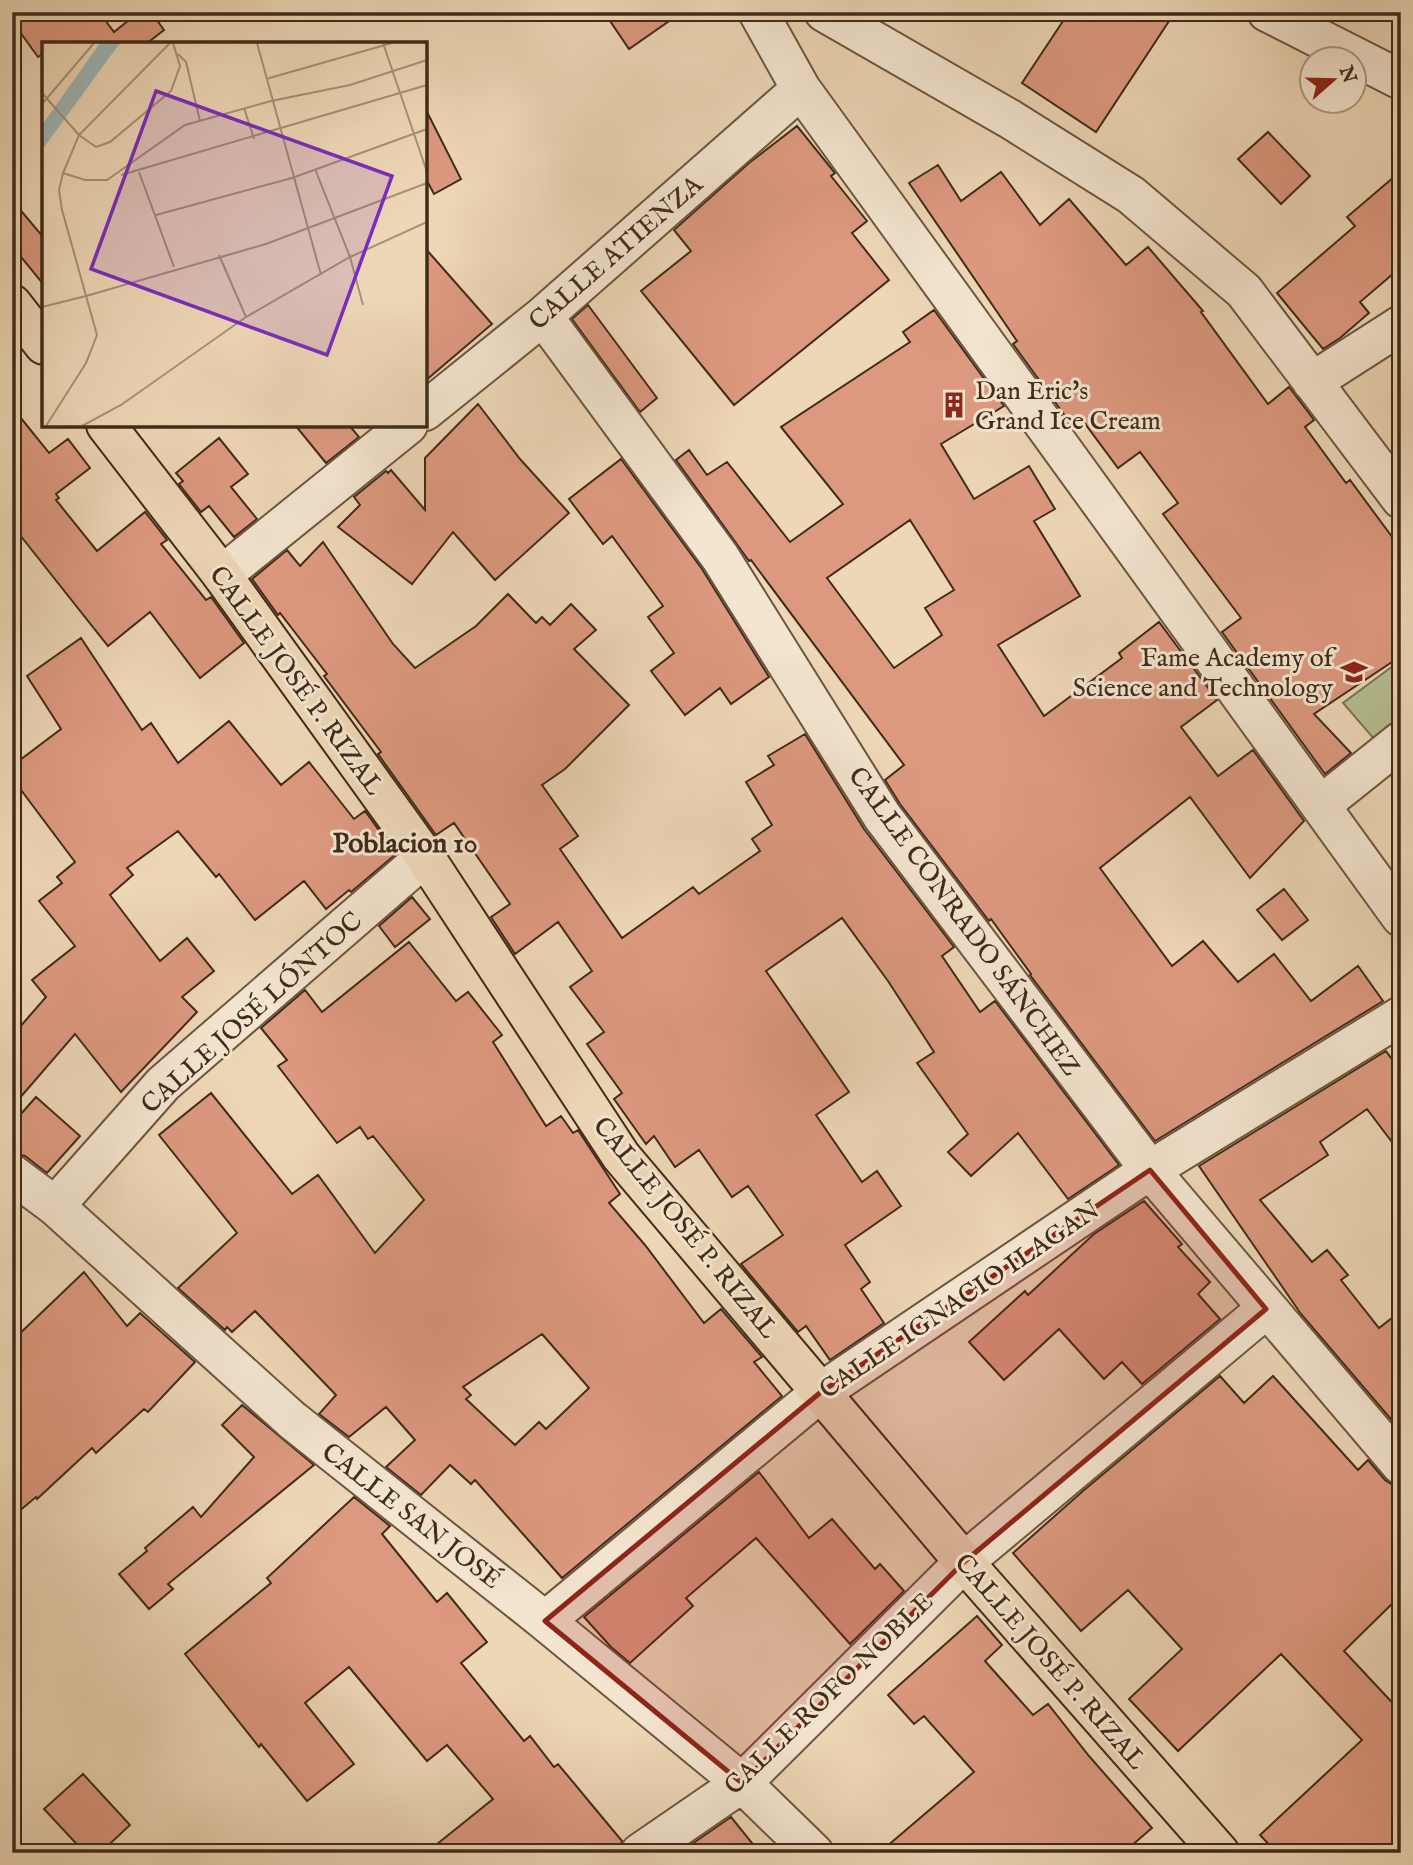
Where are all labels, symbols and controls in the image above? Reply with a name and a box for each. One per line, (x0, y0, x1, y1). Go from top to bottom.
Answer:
inset map (42, 42, 427, 427)
north arrow (1298, 46, 1368, 116)
text: N (1333, 62, 1361, 87)
street label: CALLE ATIENZA (522, 168, 711, 338)
place label: Dan Eric's Grand Ice Cream (975, 375, 1161, 438)
building icon: Dan Eric's Grand Ice Cream (939, 390, 969, 420)
street label: CALLE JOSÉ P. RIZAL (201, 560, 390, 803)
place label: Fame Academy of Science and Technology (1072, 642, 1338, 705)
school or university icon: Fame Academy of Science and Technology (1339, 657, 1369, 687)
street label: CALLE CONRADO SÁNCHEZ (840, 761, 1087, 1083)
district label: Poblacion 10 (333, 827, 477, 862)
street label: CALLE JOSÉ LÓNTOC (134, 905, 370, 1121)
street label: CALLE JOSÉ P. RIZAL (585, 1110, 785, 1346)
street label: CALLE IGNACIO ILAGAN (813, 1194, 1106, 1407)
street label: CALLE SAN JOSÉ (315, 1436, 507, 1597)
street label: CALLE JOSÉ P. RIZAL (947, 1547, 1153, 1777)
street label: CALLE ROFO NOBLE (718, 1586, 940, 1803)

